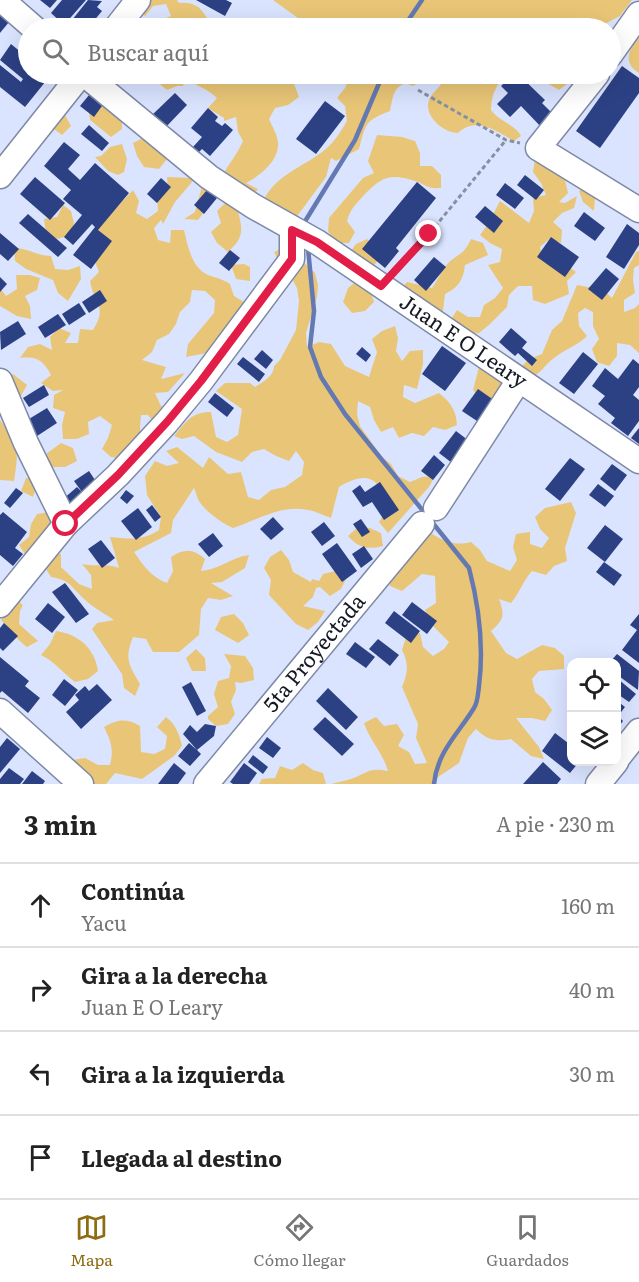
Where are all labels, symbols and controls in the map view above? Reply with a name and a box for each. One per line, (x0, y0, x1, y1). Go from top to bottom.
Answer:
search box (18, 18, 621, 84)
icon: search (39, 35, 72, 68)
text: Buscar aquí (87, 35, 209, 68)
route end (415, 220, 441, 246)
street label: Juan E O Leary (394, 285, 536, 395)
route start (52, 510, 78, 536)
street label: 5ta Proyectada (254, 585, 372, 718)
map controls (567, 658, 621, 766)
button: locate (567, 658, 621, 712)
button: layers (567, 712, 621, 766)
text: 3 min (24, 804, 97, 843)
text: A pie · 230 m (496, 808, 615, 838)
text: Continúa (81, 874, 185, 907)
icon: ahead (24, 889, 57, 922)
text: 160 m (561, 890, 615, 920)
text: Yacu (81, 907, 127, 937)
text: Gira a la derecha (81, 958, 268, 991)
icon: right (24, 973, 57, 1006)
text: 40 m (569, 974, 615, 1004)
text: Juan E O Leary (81, 991, 223, 1021)
icon: left (24, 1057, 57, 1090)
text: Gira a la izquierda (81, 1057, 285, 1090)
text: 30 m (569, 1058, 615, 1088)
icon: arrive (24, 1141, 57, 1174)
text: Llegada al destino (81, 1141, 282, 1174)
tab: Mapa (70, 1211, 113, 1271)
tab: Cómo llegar (254, 1211, 346, 1271)
tab: Guardados (486, 1211, 569, 1271)

